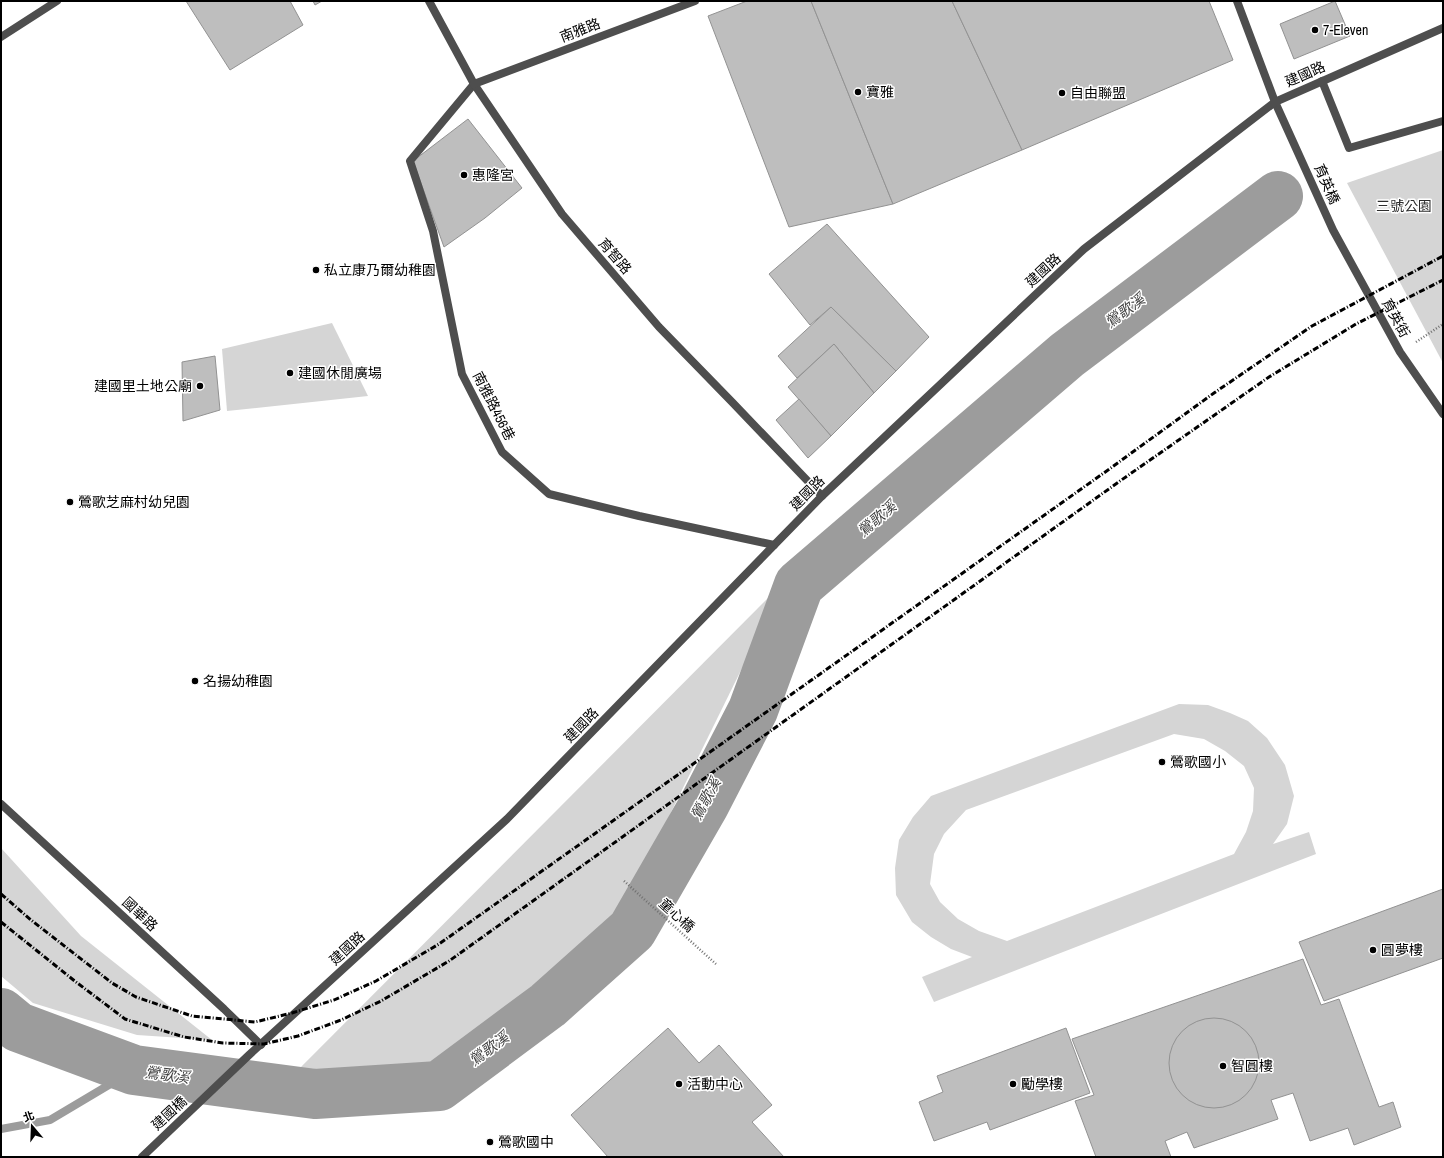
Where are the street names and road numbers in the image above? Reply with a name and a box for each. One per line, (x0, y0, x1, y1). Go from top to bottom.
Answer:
street label: 南雅路 (557, 14, 603, 46)
street label: 建國路 (1282, 57, 1328, 91)
street label: 育英橋 (1310, 161, 1344, 207)
street label: 育智路 (594, 234, 636, 278)
street label: 建國路 (1022, 249, 1064, 291)
street label: 育英街 (1378, 295, 1414, 341)
street label: 南雅路456巷 (469, 368, 519, 444)
street label: 建國路 (786, 472, 828, 514)
street label: 建國路 (560, 704, 602, 746)
street label: 國華路 (119, 893, 161, 935)
street label: 童心橋 (655, 894, 699, 936)
street label: 建國路 (326, 927, 368, 969)
street label: 建國橋 (148, 1092, 190, 1134)

